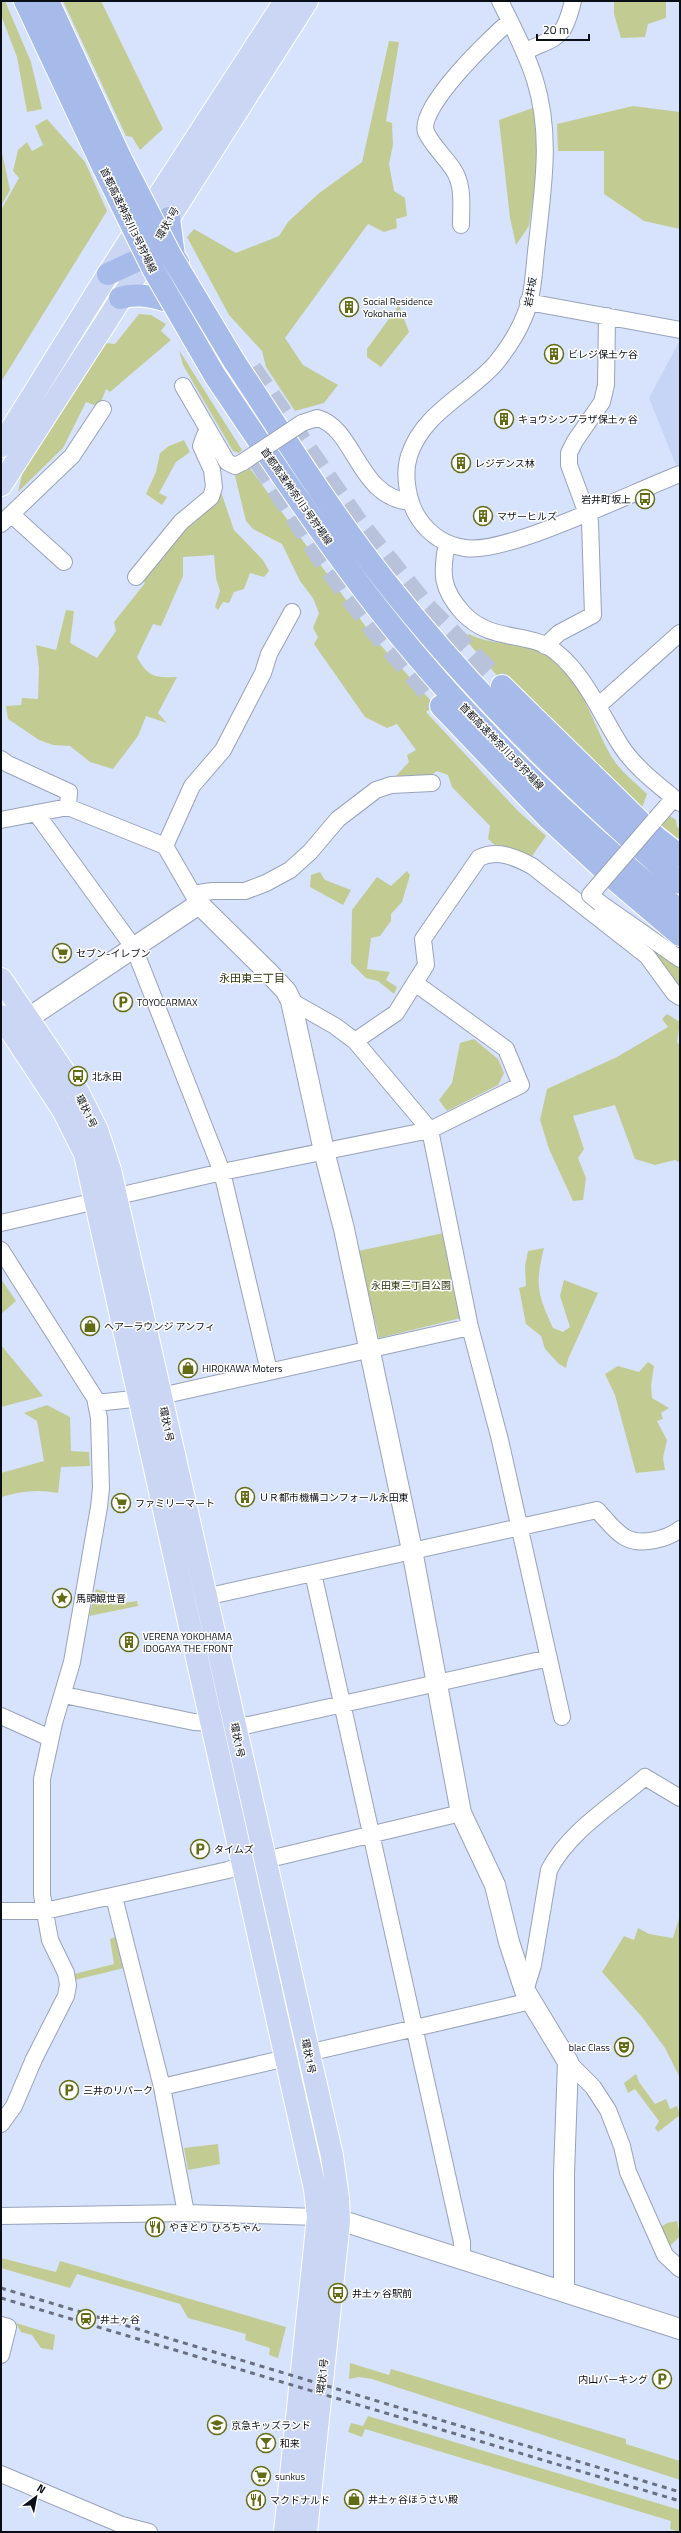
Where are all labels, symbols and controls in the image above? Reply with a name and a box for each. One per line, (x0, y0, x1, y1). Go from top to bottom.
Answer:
scale bar (537, 16, 589, 42)
text: 20 m (543, 20, 569, 39)
street label: 首都高速神奈川3号狩場線 (96, 165, 161, 275)
street label: 環状1号 (152, 204, 183, 242)
street label: 岩井坂 (521, 276, 540, 308)
place label: Social Residence Yokohama (363, 294, 433, 321)
building icon: Social Residence Yokohama (338, 296, 360, 318)
building icon: ビレジ保土ケ谷 (543, 343, 565, 365)
place label: ビレジ保土ケ谷 (568, 347, 638, 362)
building icon: キョウシンプラザ保土ヶ谷 (493, 408, 515, 430)
place label: キョウシンプラザ保土ヶ谷 (518, 412, 638, 427)
street label: 首都高速神奈川3号狩場線 (257, 445, 336, 548)
building icon: レジデンス林 (450, 452, 472, 474)
place label: レジデンス林 (475, 456, 535, 471)
bus stop icon: 岩井町坂上 (634, 488, 656, 510)
place label: 岩井町坂上 (581, 492, 631, 507)
building icon: マザーヒルズ (472, 505, 494, 527)
place label: マザーヒルズ (497, 509, 557, 524)
street label: 首都高速神奈川3号狩場線 (456, 700, 547, 793)
supermarket icon: セブン-イレブン (51, 942, 73, 964)
place label: セブン-イレブン (76, 946, 150, 961)
district label: 永田東三丁目 (219, 970, 285, 986)
parking icon: TOYOCARMAX (112, 991, 134, 1013)
place label: TOYOCARMAX (137, 995, 198, 1010)
bus stop icon: 北永田 (67, 1065, 89, 1087)
place label: 北永田 (92, 1069, 122, 1084)
street label: 環状1号 (72, 1092, 101, 1131)
park label: 永田東三丁目公園 (371, 1278, 451, 1293)
shop icon: ヘアーラウンジ アンフィ (79, 1315, 101, 1337)
place label: ヘアーラウンジ アンフィ (104, 1319, 215, 1334)
shop icon: HIROKAWA Moters (177, 1357, 199, 1379)
place label: HIROKAWA Moters (202, 1361, 283, 1376)
street label: 環状1号 (155, 1405, 178, 1443)
building icon: ＵＲ都市機構コンフォール永田東 (234, 1486, 256, 1508)
place label: ＵＲ都市機構コンフォール永田東 (259, 1490, 409, 1505)
supermarket icon: ファミリーマート (110, 1492, 132, 1514)
place label: ファミリーマート (135, 1496, 215, 1511)
place icon: 馬頭観世音 (51, 1587, 73, 1609)
place label: 馬頭観世音 (76, 1591, 126, 1606)
place label: VERENA YOKOHAMA IDOGAYA THE FRONT (143, 1629, 234, 1656)
building icon: VERENA YOKOHAMA IDOGAYA THE FRONT (118, 1631, 140, 1653)
street label: 環状1号 (226, 1721, 249, 1759)
parking icon: タイムズ (189, 1838, 211, 1860)
place label: タイムズ (214, 1842, 254, 1857)
theatre icon: blac Class (613, 2036, 635, 2058)
street label: 環状1号 (297, 2037, 320, 2075)
place label: blac Class (569, 2040, 610, 2055)
parking icon: 三井のリパーク (58, 2079, 80, 2101)
place label: 三井のリパーク (83, 2083, 153, 2098)
restaurant icon: やきとり ひろちゃん (144, 2216, 166, 2238)
place label: やきとり ひろちゃん (169, 2220, 261, 2235)
bus stop icon: 井土ヶ谷駅前 (327, 2282, 349, 2304)
place label: 井土ヶ谷駅前 (352, 2286, 412, 2301)
station icon: 井土ヶ谷 (75, 2308, 97, 2330)
place label: 井土ヶ谷 (100, 2312, 140, 2327)
street label: 環状1号 (313, 2358, 332, 2395)
parking icon: 内山パーキング (651, 2368, 673, 2390)
place label: 内山パーキング (578, 2372, 648, 2387)
school or university icon: 京急キッズランド (206, 2414, 228, 2436)
place label: 京急キッズランド (231, 2418, 311, 2433)
bar icon: 和来 (255, 2432, 277, 2454)
place label: 和来 (280, 2436, 300, 2451)
supermarket icon: sunkus (250, 2465, 272, 2487)
place label: sunkus (275, 2469, 305, 2484)
north arrow (16, 2477, 56, 2517)
text: N (34, 2480, 49, 2497)
shop icon: 井土ヶ谷ほうさい殿 (343, 2488, 365, 2510)
restaurant icon: マクドナルド (245, 2489, 267, 2511)
place label: 井土ヶ谷ほうさい殿 (368, 2492, 458, 2507)
place label: マクドナルド (270, 2493, 330, 2508)

